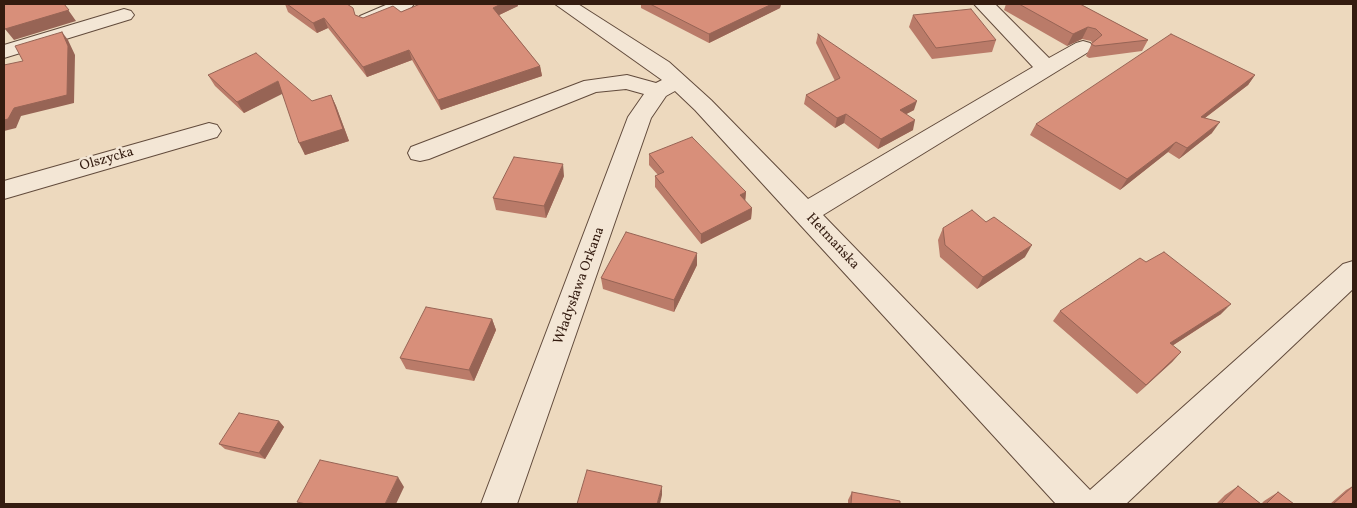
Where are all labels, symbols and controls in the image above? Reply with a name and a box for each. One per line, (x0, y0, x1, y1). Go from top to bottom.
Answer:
street label: Olszycka (78, 144, 136, 176)
street label: Hetmańska (802, 211, 862, 273)
street label: Władysława Orkana (551, 225, 609, 347)

